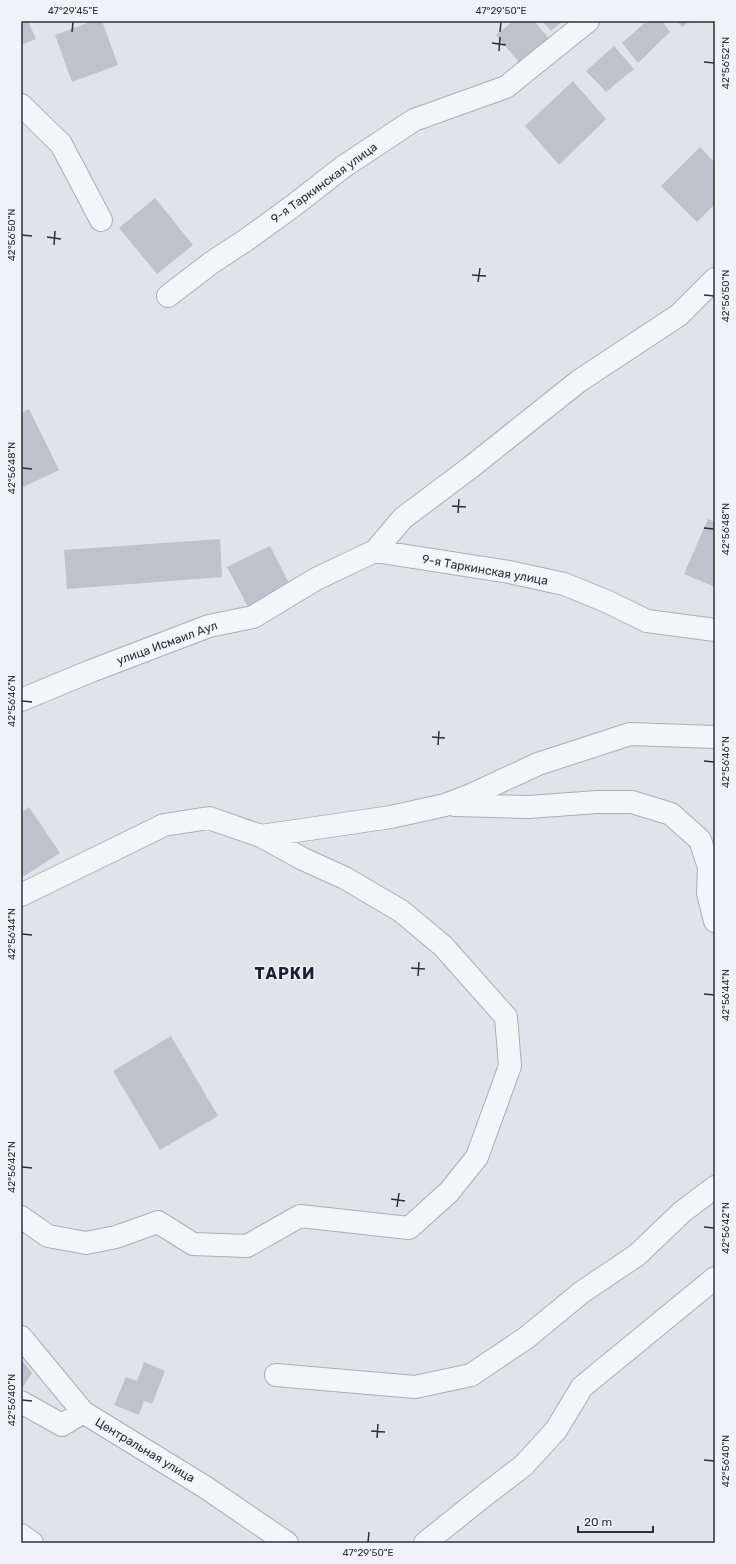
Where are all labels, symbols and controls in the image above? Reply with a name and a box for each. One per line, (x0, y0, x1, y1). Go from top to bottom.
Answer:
text: 47°29'45"E (48, 5, 98, 17)
text: 47°29'50"E (475, 5, 527, 17)
text: 42°56'52"N (720, 37, 732, 89)
street label: 9-я Таркинская улица (268, 140, 380, 226)
text: 42°56'50"N (6, 209, 18, 261)
text: 42°56'50"N (720, 270, 732, 322)
text: 42°56'48"N (6, 442, 18, 494)
text: 42°56'48"N (720, 503, 732, 555)
street label: 9-я Таркинская улица (421, 552, 549, 588)
street label: улица Исмаил Аул (115, 618, 219, 668)
text: 42°56'46"N (6, 675, 18, 727)
text: 42°56'46"N (720, 736, 732, 788)
text: 42°56'44"N (6, 908, 18, 960)
district label: ТАРКИ (254, 964, 316, 983)
text: 42°56'44"N (720, 969, 732, 1021)
text: 42°56'42"N (6, 1141, 18, 1193)
text: 42°56'42"N (720, 1202, 732, 1254)
text: 42°56'40"N (6, 1374, 18, 1426)
street label: Центральная улица (93, 1415, 197, 1485)
text: 42°56'40"N (720, 1435, 732, 1487)
scale bar (578, 1508, 653, 1534)
text: 20 m (584, 1515, 612, 1529)
text: 47°29'50"E (342, 1547, 394, 1559)

